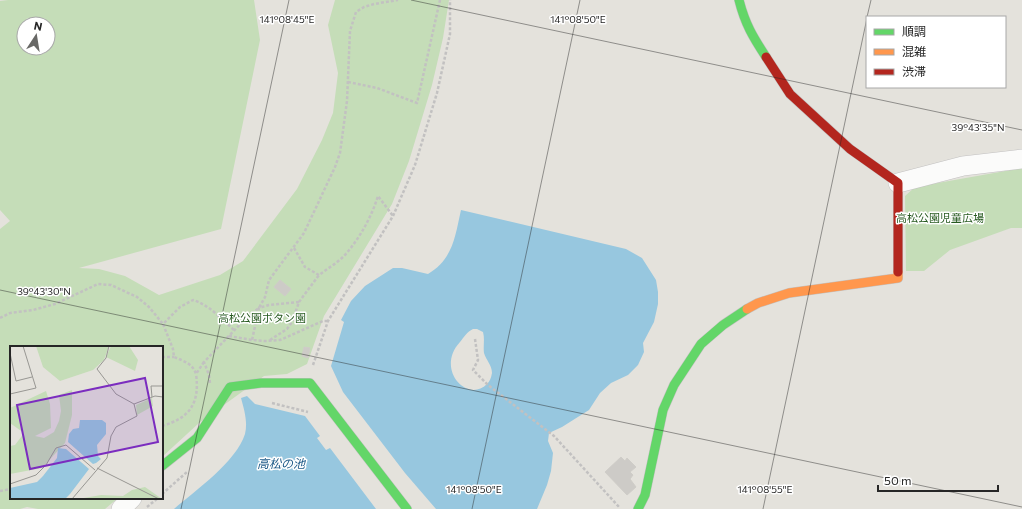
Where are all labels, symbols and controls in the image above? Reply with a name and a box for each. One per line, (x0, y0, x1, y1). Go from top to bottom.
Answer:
text: 141°08'45"E (259, 13, 315, 25)
text: 141°08'50"E (550, 13, 606, 25)
north arrow (16, 16, 56, 56)
legend (866, 16, 1006, 88)
text: N (33, 19, 44, 33)
text: 順調 (902, 24, 926, 38)
text: 混雑 (902, 44, 926, 58)
text: 渋滞 (902, 64, 926, 78)
text: 39°43'35"N (952, 121, 1004, 133)
park label: 高松公園児童広場 (896, 211, 984, 224)
text: 39°43'30"N (17, 285, 71, 297)
park label: 高松公園ボタン園 (218, 311, 306, 324)
inset map (10, 346, 163, 499)
water label: 高松の池 (257, 456, 306, 470)
scale bar (878, 467, 998, 493)
text: 50 m (884, 473, 912, 487)
text: 141°08'50"E (446, 483, 502, 495)
text: 141°08'55"E (738, 483, 792, 495)

